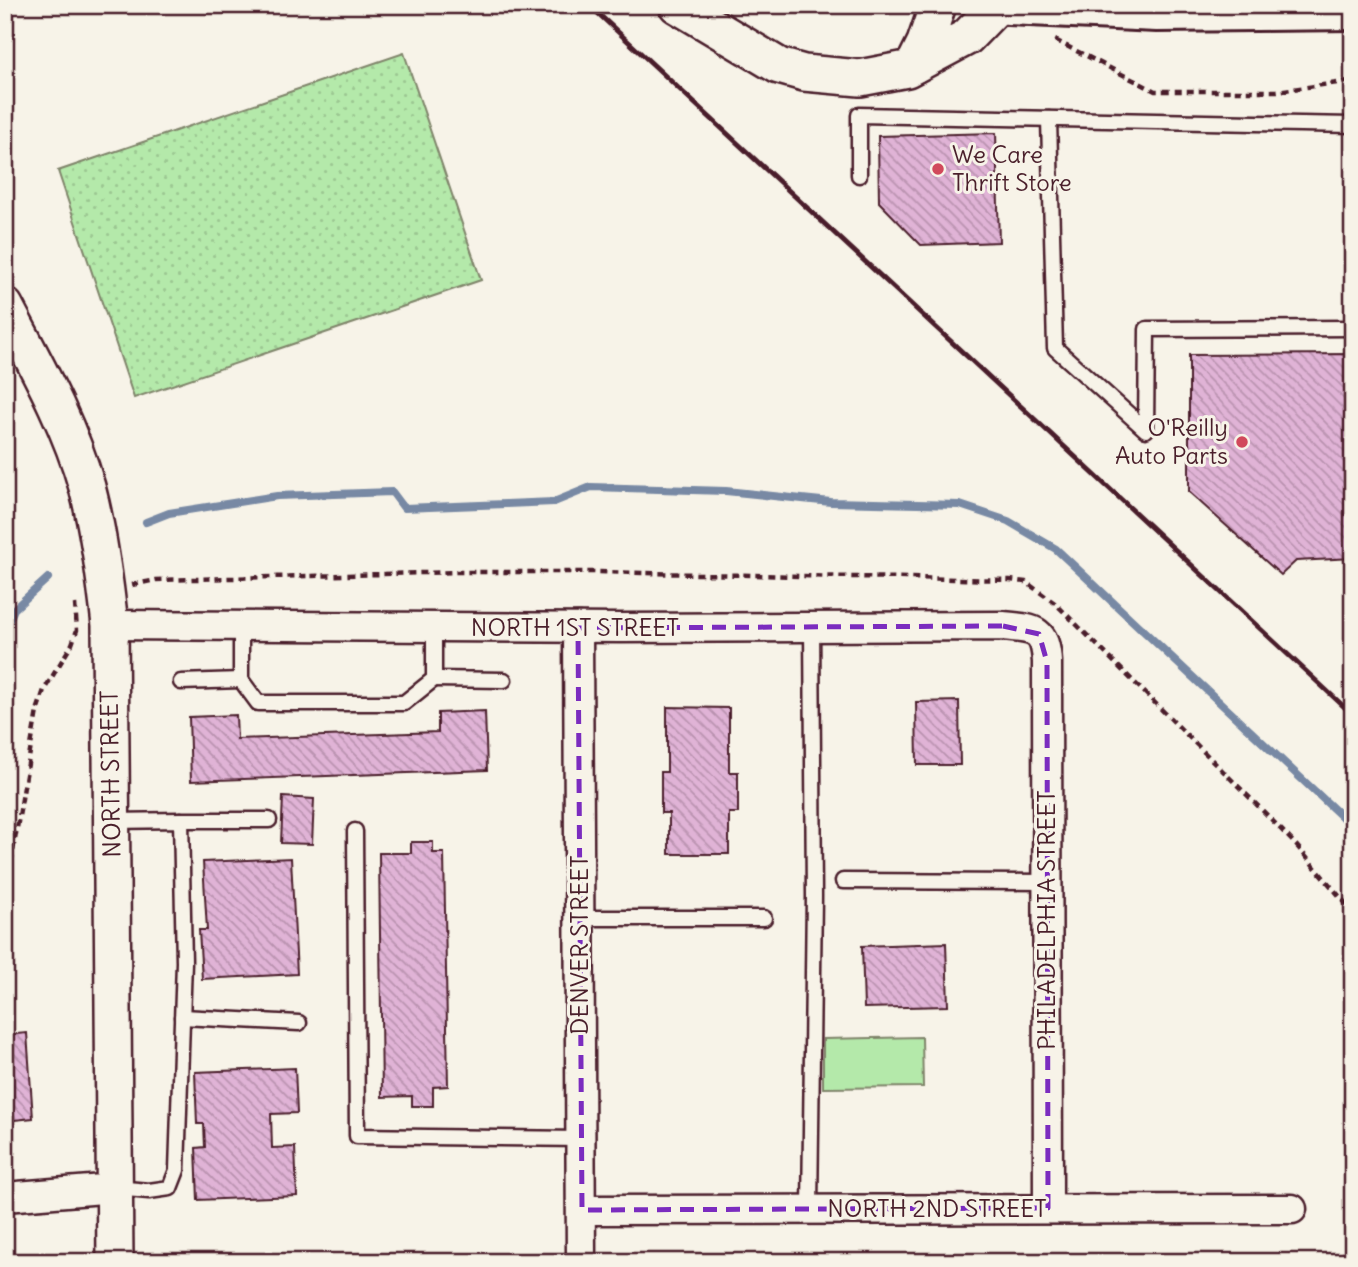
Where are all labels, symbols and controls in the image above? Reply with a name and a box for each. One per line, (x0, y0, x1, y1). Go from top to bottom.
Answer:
place label: We Care Thrift Store (952, 139, 1072, 197)
marker: We Care Thrift Store (930, 161, 946, 177)
place label: O'Reilly Auto Parts (1115, 412, 1228, 470)
marker: O'Reilly Auto Parts (1234, 434, 1250, 450)
street label: NORTH 1ST STREET (471, 612, 679, 642)
street label: NORTH STREET (94, 690, 126, 858)
street label: PHILADELPHIA STREET (1031, 790, 1061, 1050)
street label: DENVER STREET (564, 855, 594, 1035)
street label: NORTH 2ND STREET (827, 1193, 1047, 1223)

